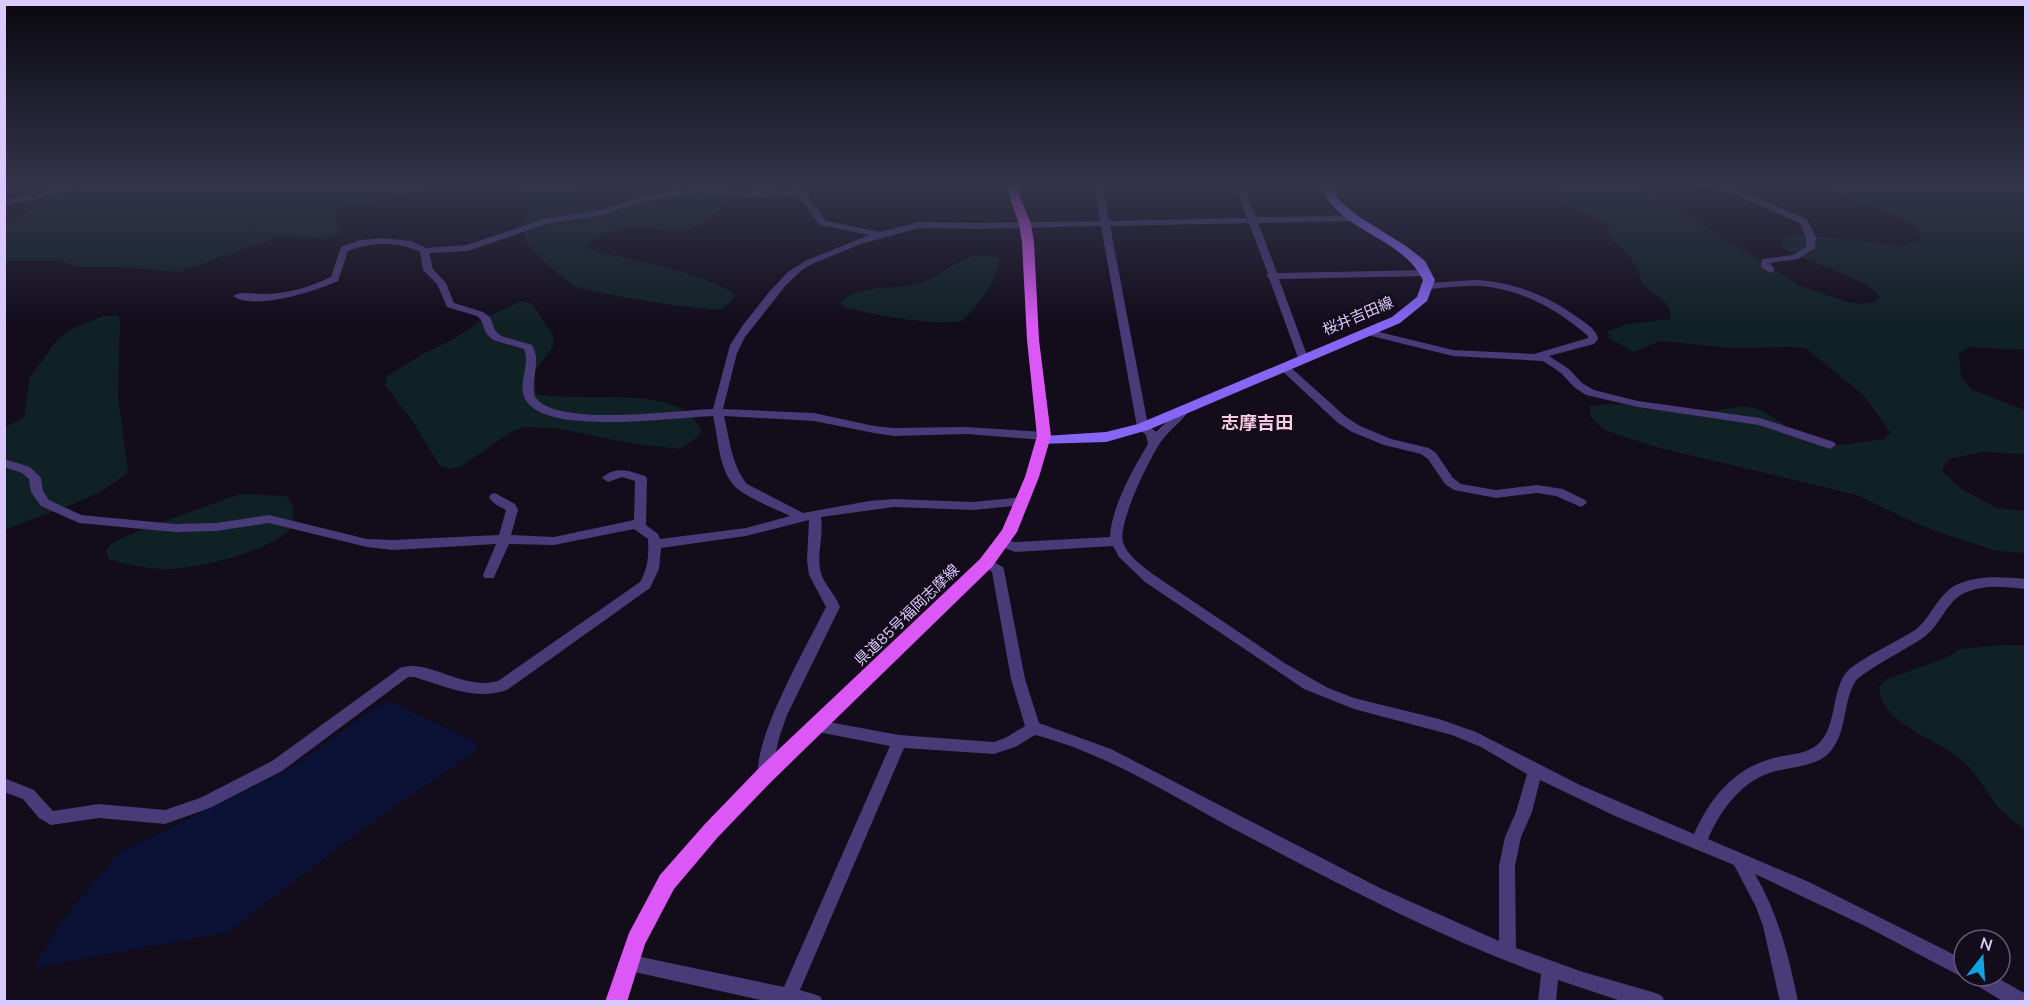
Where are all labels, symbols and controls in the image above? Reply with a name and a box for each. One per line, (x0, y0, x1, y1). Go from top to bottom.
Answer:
street label: 桜井吉田線 (1320, 292, 1396, 340)
district label: 志摩吉田 (1221, 411, 1293, 435)
street label: 県道85号福岡志摩線 (850, 560, 964, 670)
north arrow (1952, 928, 2012, 988)
text: N (1977, 932, 1995, 957)

